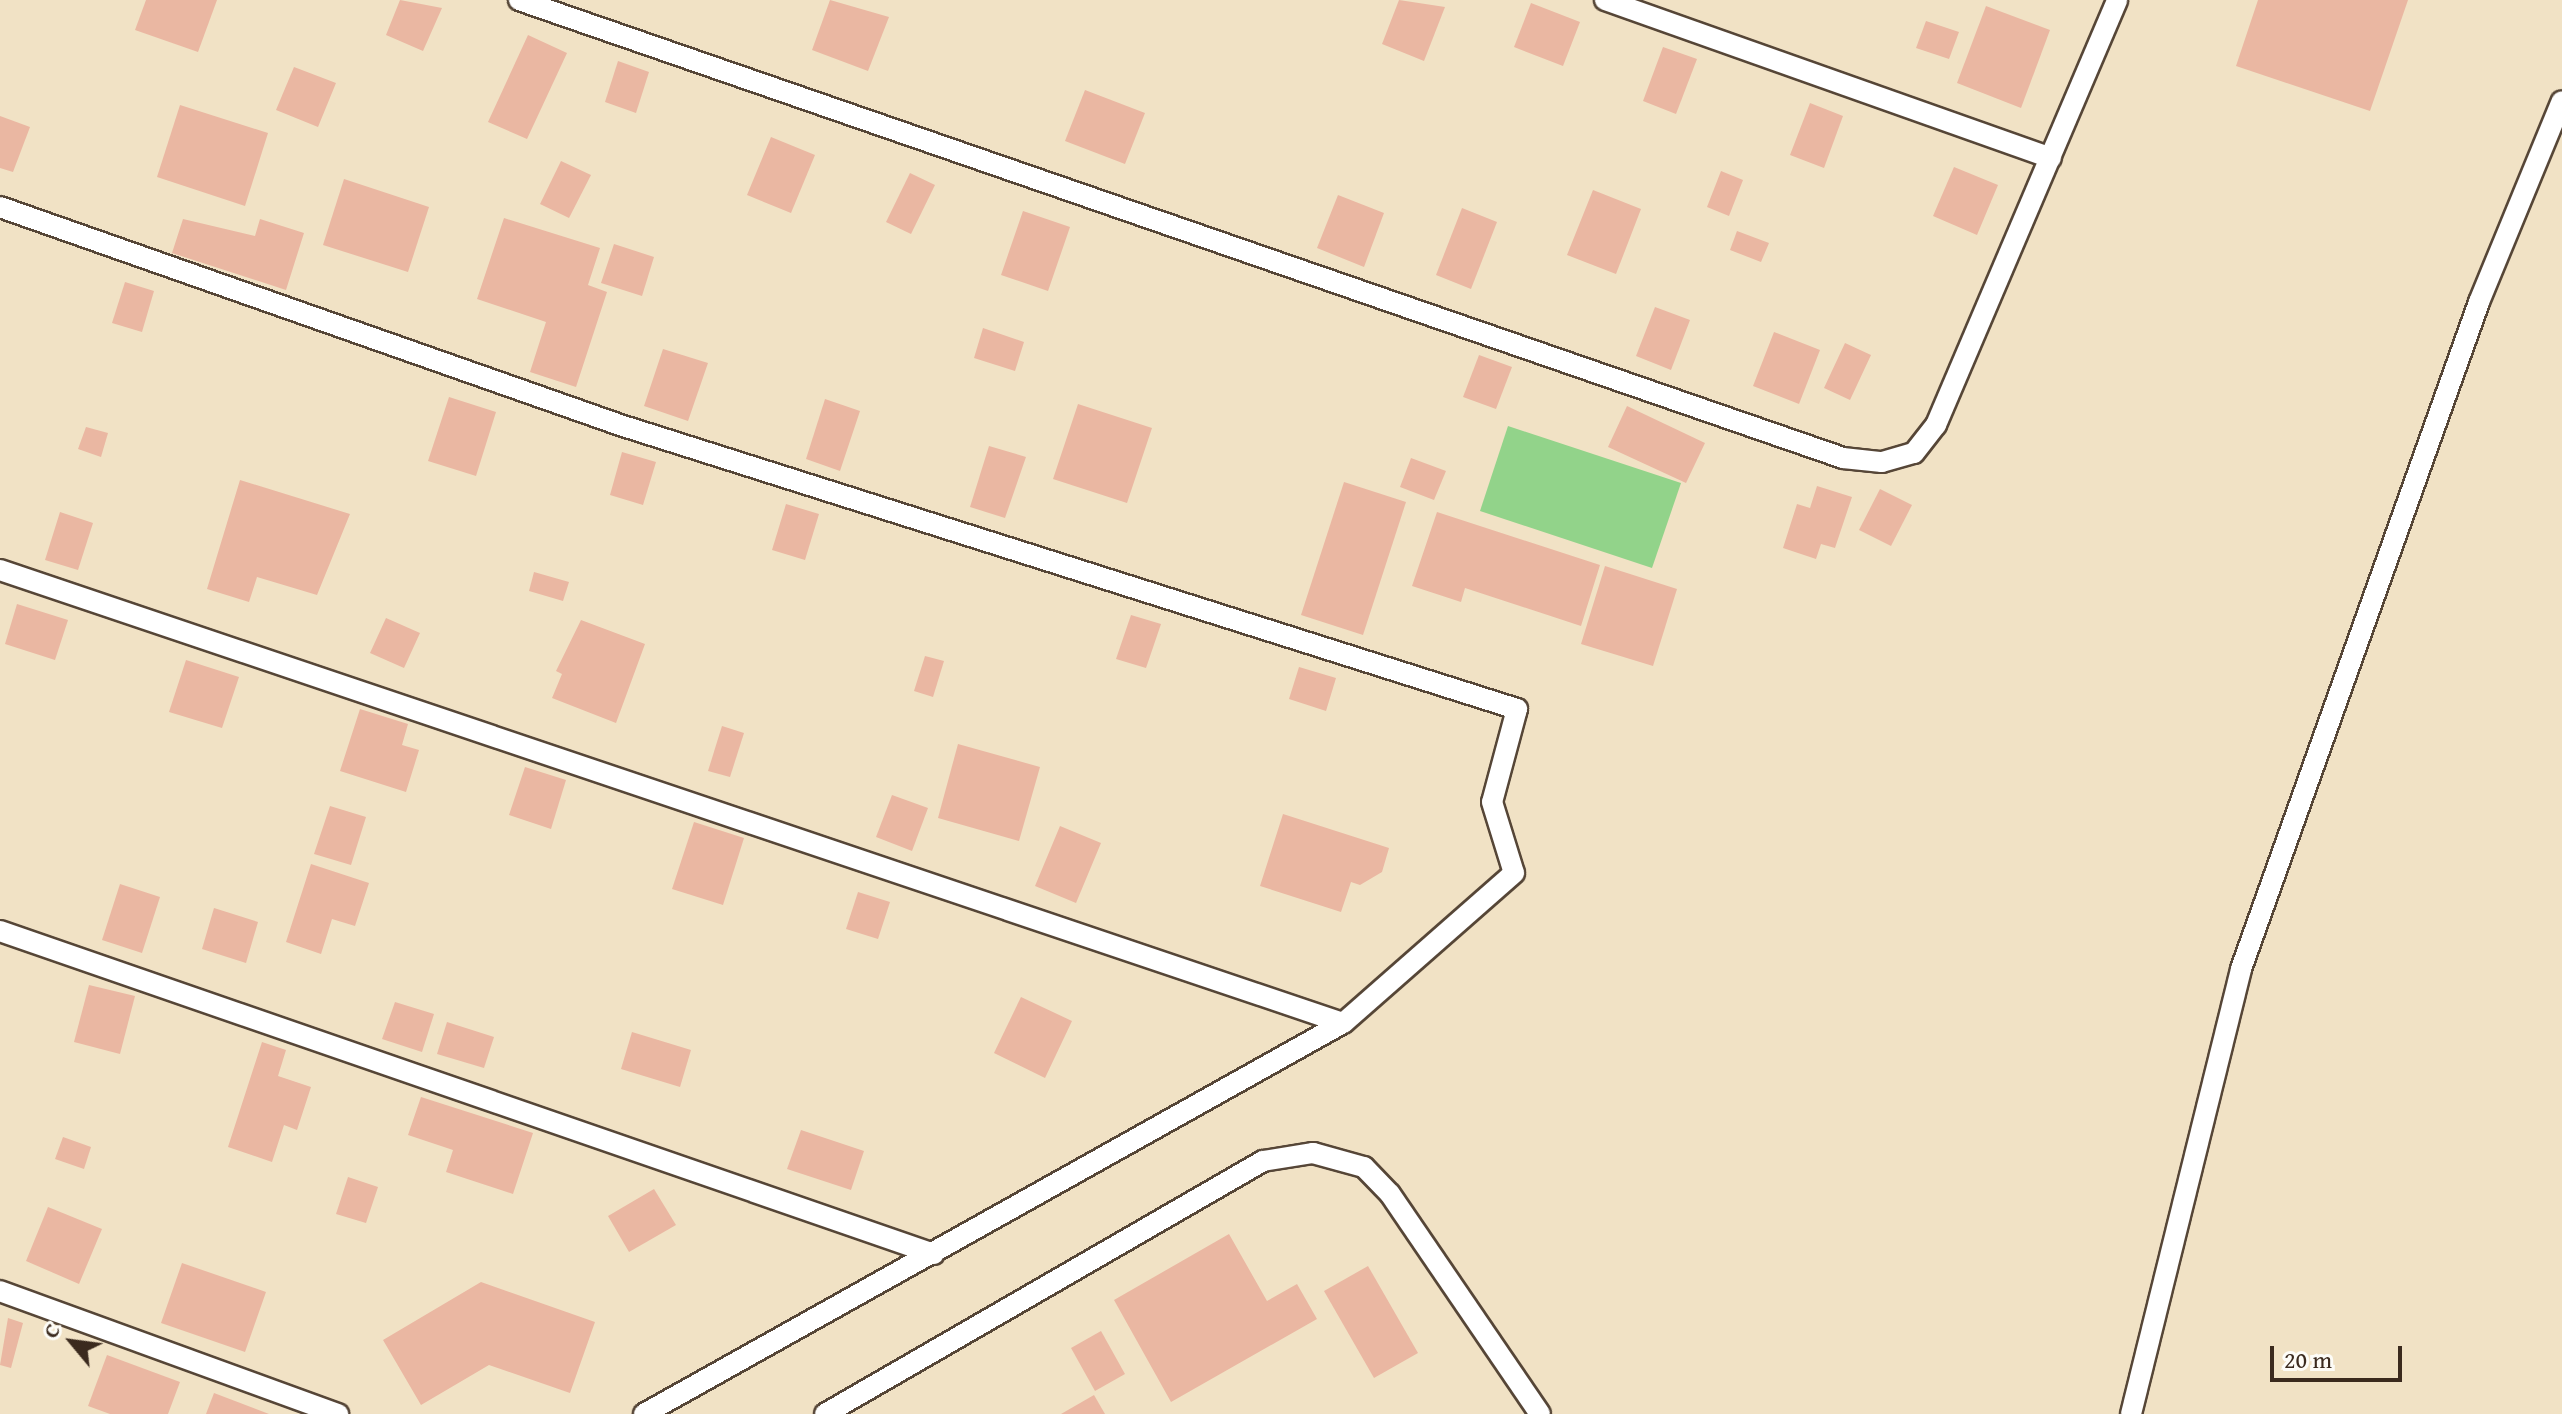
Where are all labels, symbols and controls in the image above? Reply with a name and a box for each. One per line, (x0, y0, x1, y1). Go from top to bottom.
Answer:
north arrow (32, 1302, 112, 1382)
text: С (34, 1317, 68, 1344)
scale bar (2274, 1330, 2406, 1380)
text: 20 m (2284, 1342, 2332, 1377)

